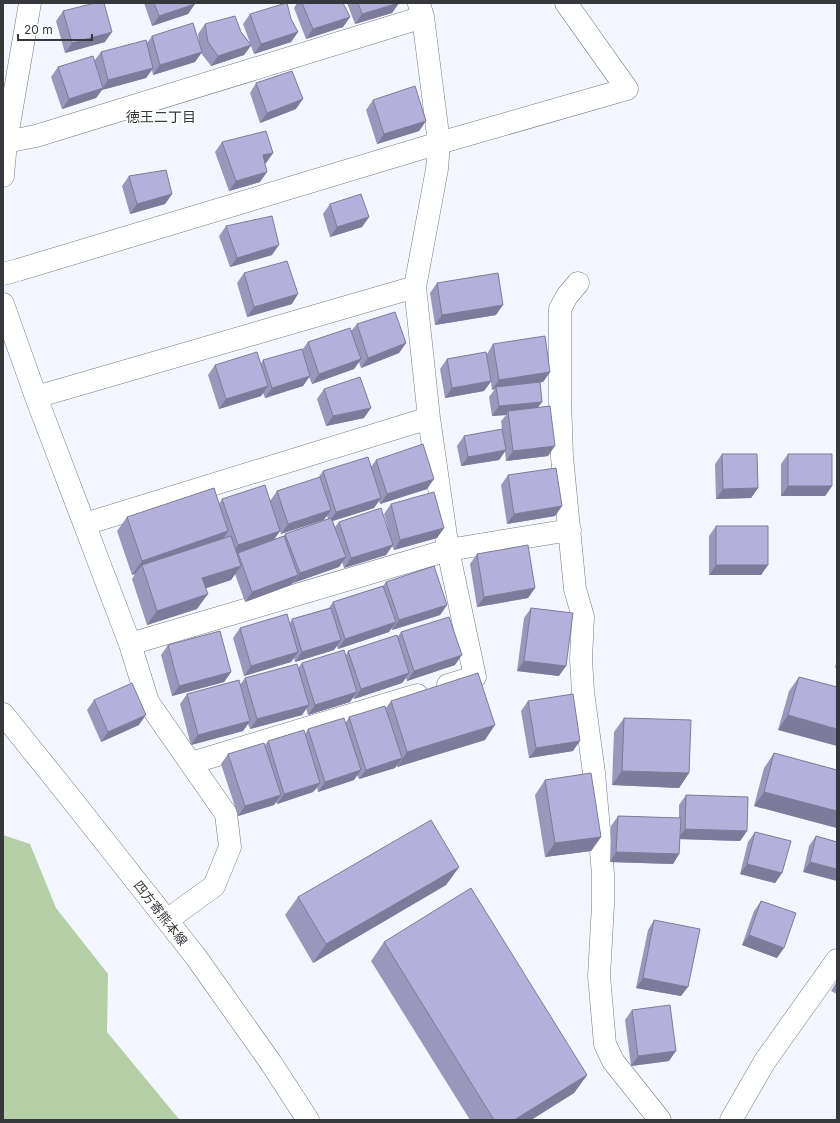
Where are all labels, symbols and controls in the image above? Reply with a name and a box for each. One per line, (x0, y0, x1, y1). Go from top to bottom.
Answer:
scale bar (18, 16, 92, 42)
text: 20 m (24, 22, 53, 37)
district label: 徳王二丁目 (126, 108, 196, 125)
street label: 四方寄熊本線 (131, 877, 191, 949)

